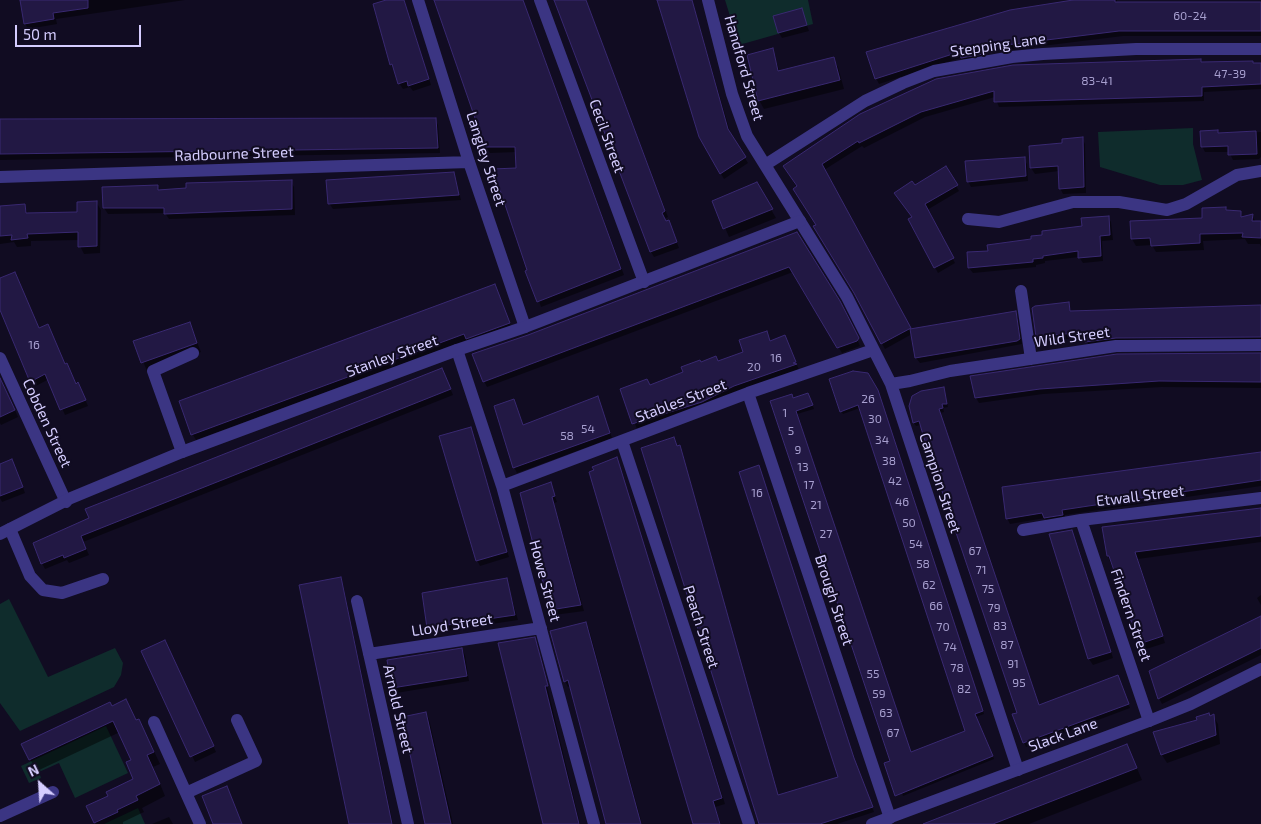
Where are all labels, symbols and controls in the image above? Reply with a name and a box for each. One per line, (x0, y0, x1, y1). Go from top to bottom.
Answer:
house number: 60-24 (1173, 9, 1207, 23)
street label: Handford Street (720, 13, 768, 123)
scale bar (18, 15, 144, 47)
text: 50 m (23, 25, 57, 43)
street label: Stepping Lane (949, 29, 1047, 61)
house number: 47-39 (1214, 67, 1246, 81)
house number: 83-41 (1081, 74, 1113, 88)
street label: Cecil Street (585, 97, 629, 175)
street label: Langley Street (462, 109, 510, 209)
street label: Radbourne Street (174, 143, 294, 165)
street label: Wild Street (1033, 323, 1111, 351)
street label: Stanley Street (344, 331, 440, 381)
house number: 16 (28, 338, 40, 352)
house number: 16 (770, 351, 782, 365)
house number: 20 (747, 360, 761, 374)
street label: Stables Street (633, 375, 729, 427)
street label: Cobden Street (19, 376, 75, 470)
house number: 26 (861, 392, 875, 406)
house number: 1 (783, 406, 787, 420)
house number: 30 (868, 412, 882, 426)
house number: 54 (581, 422, 595, 436)
house number: 5 (788, 424, 794, 438)
house number: 58 (560, 429, 574, 443)
street label: Campion Street (915, 430, 965, 536)
house number: 34 (875, 433, 889, 447)
house number: 9 (795, 443, 801, 457)
house number: 38 (882, 454, 896, 468)
house number: 13 (797, 460, 809, 474)
house number: 42 (888, 474, 902, 488)
house number: 17 (804, 478, 814, 492)
street label: Etwall Street (1095, 482, 1185, 510)
house number: 16 (751, 486, 763, 500)
house number: 46 (895, 495, 909, 509)
house number: 21 (810, 498, 822, 512)
house number: 50 (902, 516, 916, 530)
house number: 27 (820, 527, 832, 541)
house number: 54 (909, 537, 923, 551)
street label: Howe Street (525, 538, 565, 624)
house number: 67 (968, 544, 982, 558)
street label: Brough Street (811, 552, 857, 648)
house number: 58 (916, 557, 930, 571)
house number: 71 (976, 563, 986, 577)
street label: Findern Street (1107, 566, 1155, 664)
house number: 62 (922, 578, 936, 592)
house number: 75 (982, 582, 994, 596)
street label: Peach Street (679, 583, 723, 671)
house number: 66 (929, 599, 943, 613)
house number: 79 (987, 601, 1001, 615)
street label: Lloyd Street (410, 610, 494, 640)
house number: 83 (993, 619, 1007, 633)
house number: 70 (936, 620, 950, 634)
house number: 87 (1000, 638, 1014, 652)
house number: 74 (943, 640, 957, 654)
house number: 91 (1007, 657, 1019, 671)
house number: 78 (950, 661, 964, 675)
street label: Arnold Street (379, 663, 417, 755)
house number: 55 (867, 667, 879, 681)
house number: 95 (1012, 676, 1026, 690)
house number: 82 (957, 682, 971, 696)
house number: 59 (872, 687, 886, 701)
house number: 63 (879, 706, 893, 720)
street label: Slack Lane (1026, 714, 1100, 756)
house number: 67 (886, 726, 900, 740)
north arrow (15, 759, 65, 809)
text: N (25, 760, 41, 780)

